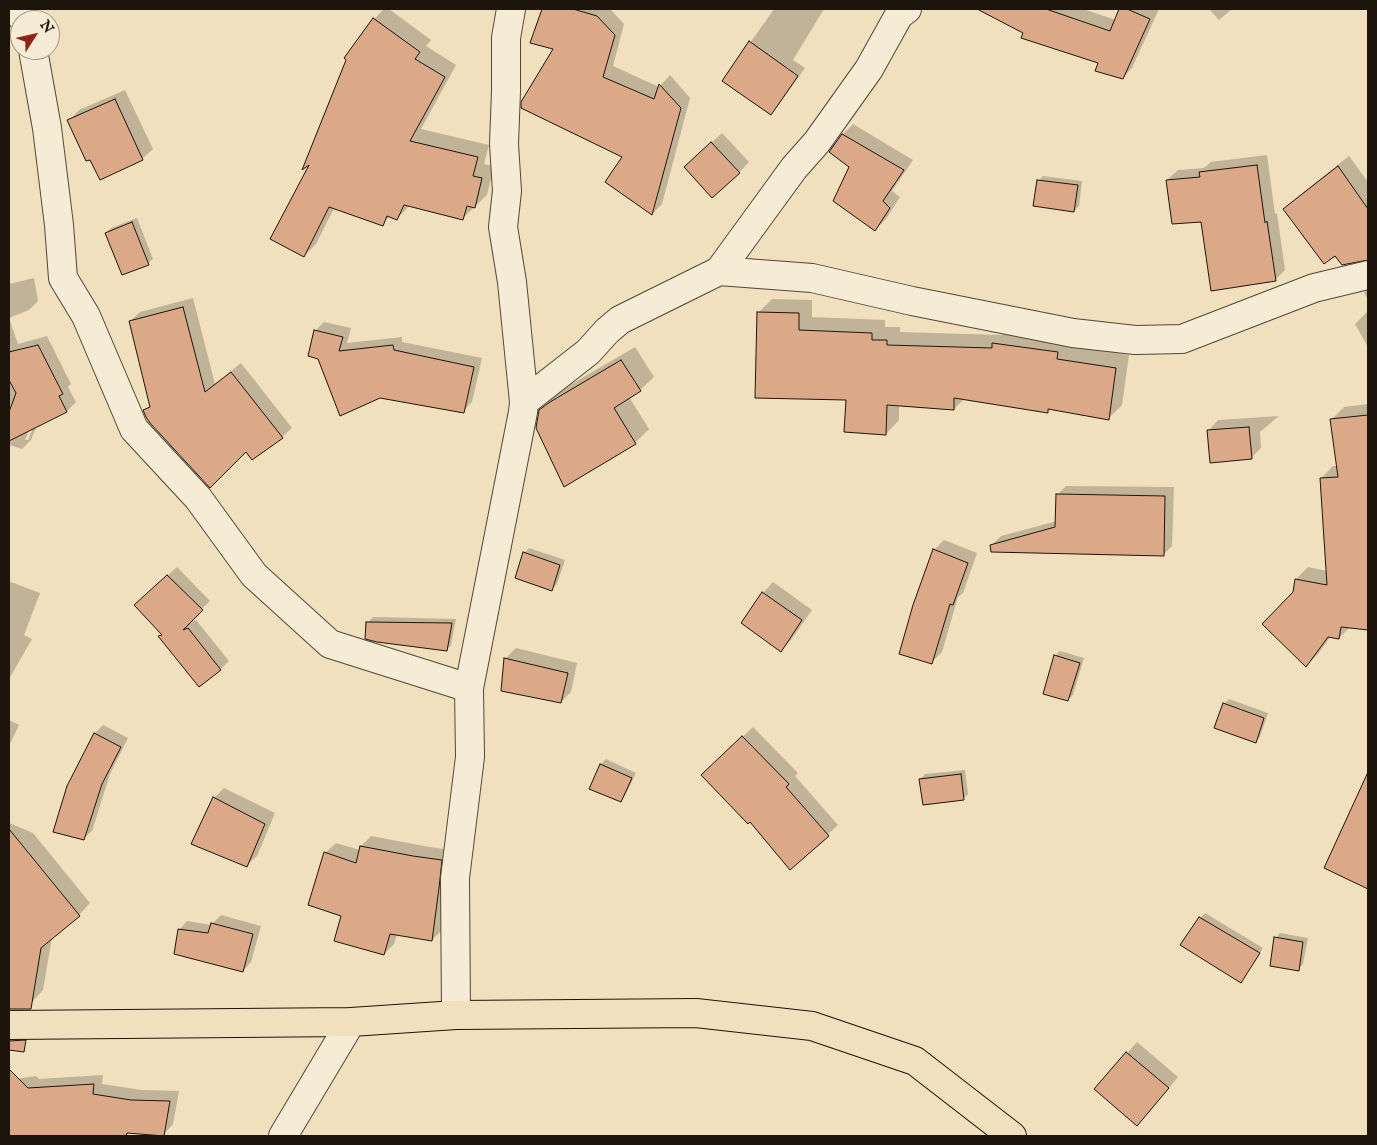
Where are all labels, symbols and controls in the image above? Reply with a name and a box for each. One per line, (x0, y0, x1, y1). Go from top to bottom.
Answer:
north arrow (10, 10, 60, 60)
text: N (36, 17, 57, 37)

